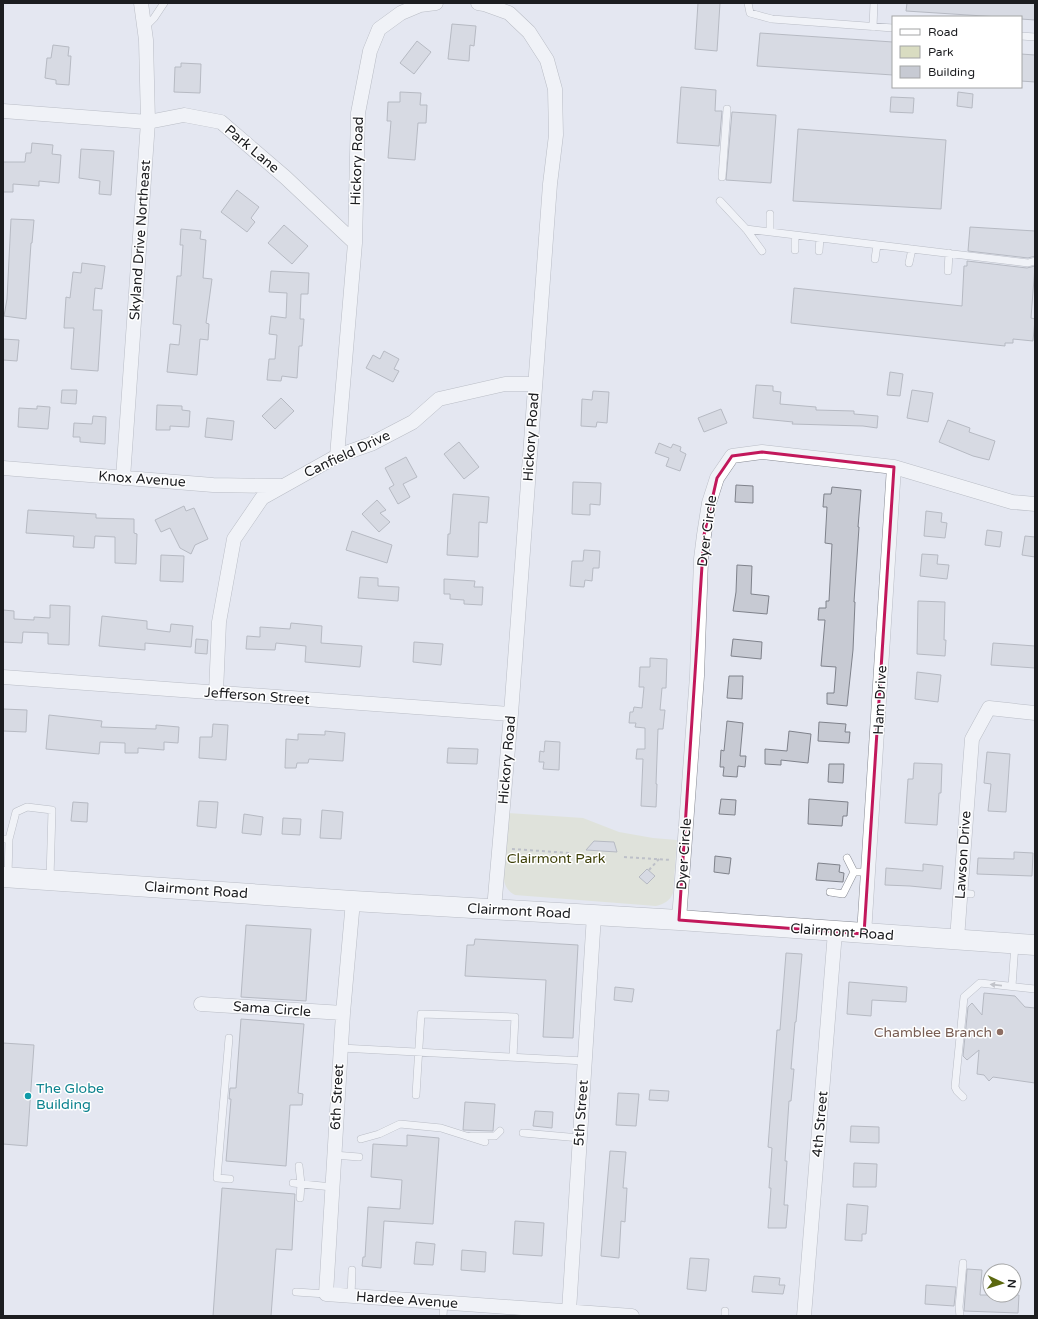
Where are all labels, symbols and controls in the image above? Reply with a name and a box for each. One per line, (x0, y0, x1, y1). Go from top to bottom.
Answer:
legend (892, 16, 1022, 88)
text: Road (928, 25, 958, 39)
text: Park (928, 45, 954, 59)
text: Building (928, 65, 975, 79)
street label: Hickory Road (347, 116, 367, 206)
street label: Park Lane (221, 121, 283, 177)
street label: Skyland Drive Northeast (126, 159, 154, 321)
street label: Hickory Road (519, 392, 543, 482)
street label: Canfield Drive (301, 427, 393, 481)
street label: Knox Avenue (98, 467, 186, 491)
street label: Dyer Circle (694, 494, 720, 568)
street label: Ham Drive (870, 665, 890, 735)
street label: Jefferson Street (204, 684, 311, 708)
street label: Hickory Road (495, 715, 519, 805)
street label: Lawson Drive (951, 810, 975, 900)
street label: Dyer Circle (673, 817, 695, 891)
park label: Clairmont Park (507, 850, 606, 867)
street label: Clairmont Road (144, 878, 248, 902)
street label: Clairmont Road (467, 900, 571, 922)
street label: Clairmont Road (790, 920, 894, 944)
one-way arrow (990, 981, 1002, 988)
street label: Sama Circle (232, 998, 312, 1020)
place label: Chamblee Branch (874, 1024, 992, 1041)
marker: Chamblee Branch (995, 1027, 1005, 1037)
street label: 6th Street (327, 1063, 347, 1131)
street label: 5th Street (570, 1079, 592, 1147)
place label: The Globe Building (36, 1080, 104, 1113)
street label: 4th Street (809, 1090, 831, 1158)
marker: The Globe Building (23, 1091, 33, 1101)
north arrow (982, 1263, 1022, 1303)
text: N (1005, 1279, 1018, 1289)
street label: Hardee Avenue (356, 1288, 459, 1312)

